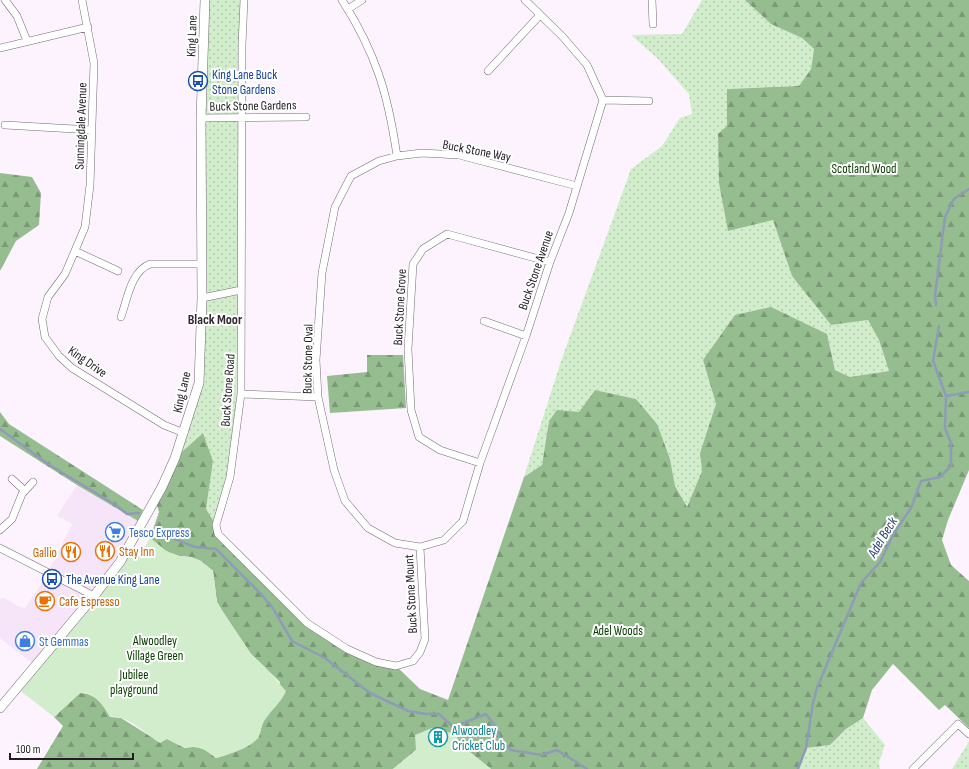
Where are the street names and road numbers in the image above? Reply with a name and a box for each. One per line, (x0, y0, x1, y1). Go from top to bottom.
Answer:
street label: King Lane (183, 15, 201, 57)
street label: Sunningdale Avenue (71, 82, 91, 170)
street label: Buck Stone Gardens (209, 97, 297, 115)
street label: Buck Stone Way (441, 137, 512, 165)
street label: Buck Stone Avenue (515, 229, 557, 312)
street label: Buck Stone Grove (390, 268, 410, 346)
street label: Buck Stone Oval (299, 324, 317, 394)
street label: King Drive (65, 343, 110, 381)
street label: Buck Stone Road (217, 353, 239, 427)
street label: King Lane (169, 370, 194, 414)
street label: Buck Stone Mount (401, 554, 421, 634)

